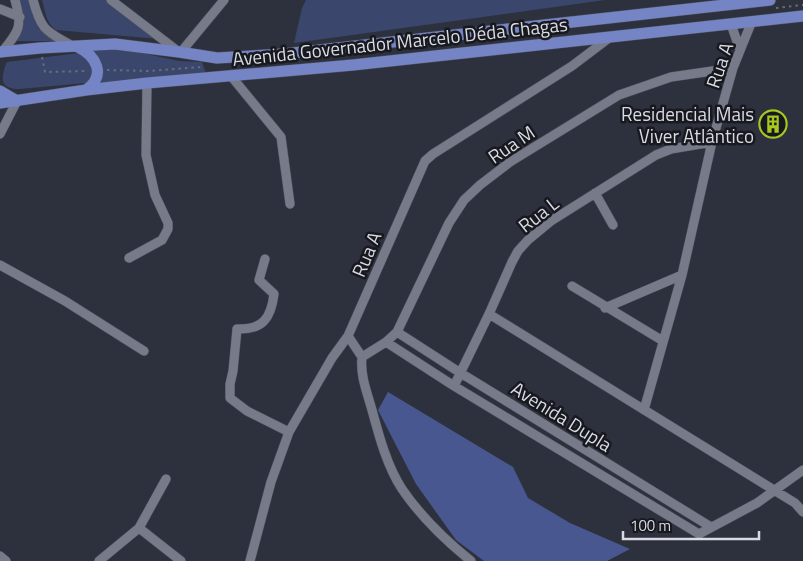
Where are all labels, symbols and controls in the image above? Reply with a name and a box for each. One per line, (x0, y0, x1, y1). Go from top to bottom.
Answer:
street label: Avenida Governador Marcelo Déda Chagas (231, 9, 569, 73)
street label: Rua A (698, 38, 740, 92)
place label: Residencial Mais Viver Atlântico (621, 99, 754, 150)
building icon: Residencial Mais Viver Atlântico (758, 109, 788, 139)
street label: Rua M (482, 118, 540, 170)
street label: Rua L (512, 189, 564, 239)
street label: Rua A (344, 227, 388, 281)
street label: Avenida Dupla (506, 374, 618, 459)
scale bar (623, 508, 759, 540)
text: 100 m (630, 514, 671, 537)

